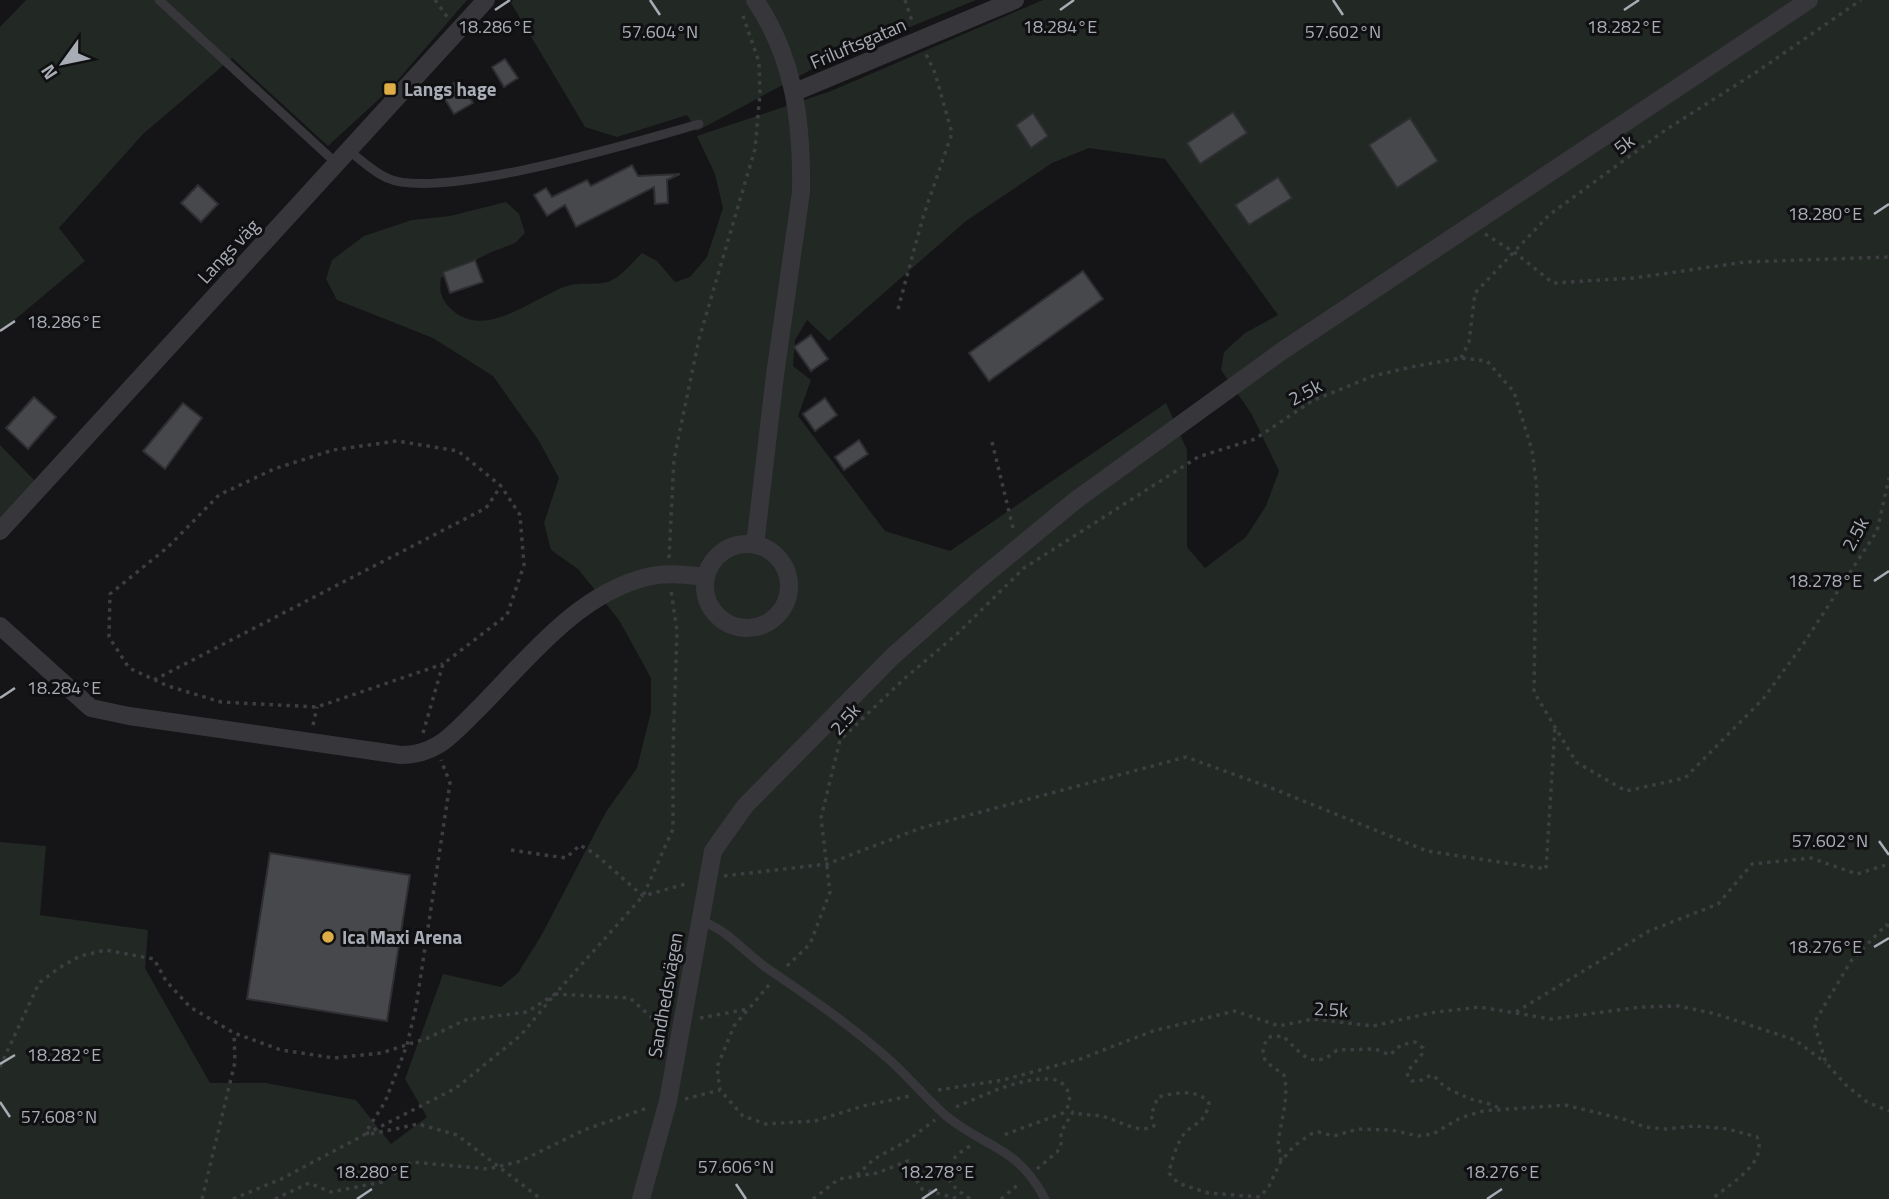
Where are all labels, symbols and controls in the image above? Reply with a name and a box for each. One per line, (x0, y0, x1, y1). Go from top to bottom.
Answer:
street label: Friluftsgatan (805, 9, 911, 76)
text: 18.286°E (458, 13, 532, 40)
text: 18.284°E (1023, 13, 1097, 40)
text: 18.282°E (1587, 13, 1661, 40)
text: 57.604°N (622, 18, 698, 45)
text: 57.602°N (1305, 18, 1381, 45)
north arrow (28, 28, 98, 98)
text: N (33, 59, 64, 86)
place label: Langs hage (404, 74, 497, 103)
marker: Langs hage (382, 81, 398, 97)
street label: 5k (1607, 126, 1640, 161)
text: 18.280°E (1788, 200, 1862, 227)
street label: Langs väg (190, 211, 266, 290)
text: 18.286°E (27, 308, 101, 335)
street label: 2.5k (1283, 371, 1327, 412)
street label: 2.5k (1834, 512, 1875, 556)
text: 18.278°E (1788, 567, 1862, 594)
text: 18.284°E (27, 674, 101, 701)
street label: 2.5k (822, 696, 867, 741)
text: 57.602°N (1792, 827, 1868, 854)
place label: Ica Maxi Arena (342, 922, 462, 951)
marker: Ica Maxi Arena (320, 929, 336, 945)
street label: Sandhedsvägen (639, 930, 690, 1060)
text: 18.276°E (1788, 933, 1862, 960)
street label: 2.5k (1313, 993, 1349, 1024)
text: 18.282°E (27, 1041, 101, 1068)
text: 57.608°N (21, 1103, 97, 1130)
text: 57.606°N (698, 1153, 774, 1180)
text: 18.280°E (335, 1158, 409, 1185)
text: 18.278°E (900, 1158, 974, 1185)
text: 18.276°E (1465, 1158, 1539, 1185)

